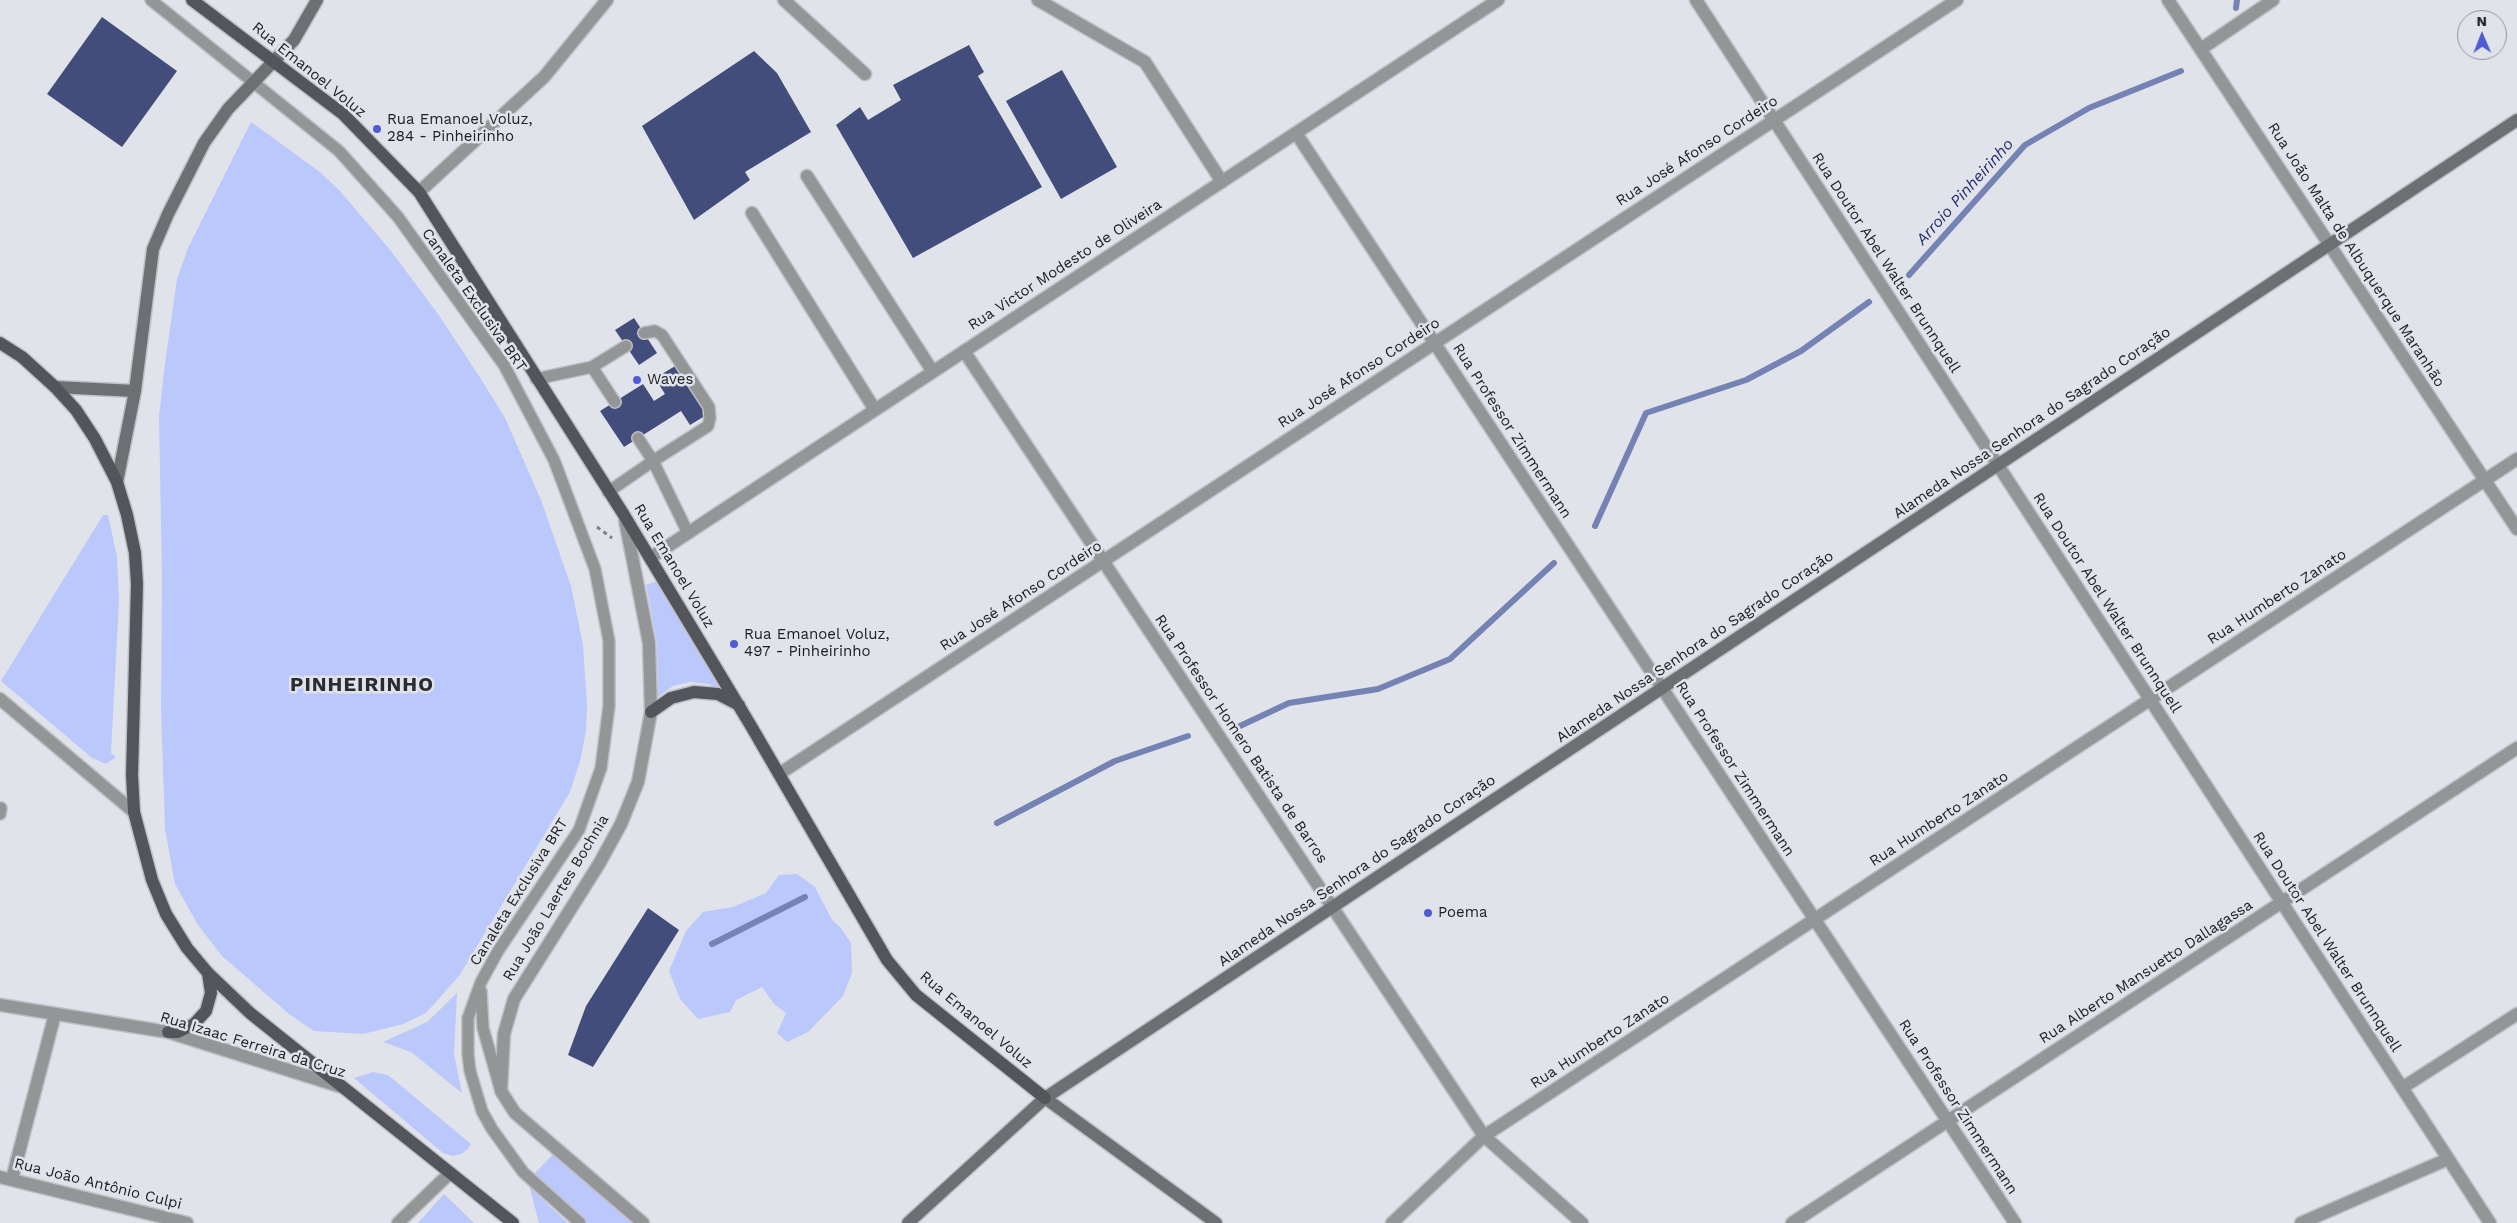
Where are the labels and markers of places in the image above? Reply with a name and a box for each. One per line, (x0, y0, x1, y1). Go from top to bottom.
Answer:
place label: Rua Emanoel Voluz, 284 - Pinheirinho (387, 111, 533, 146)
marker: Rua Emanoel Voluz, 284 - Pinheirinho (371, 123, 383, 135)
place label: Waves (647, 371, 693, 389)
marker: Waves (631, 374, 643, 386)
place label: Rua Emanoel Voluz, 497 - Pinheirinho (744, 626, 890, 661)
marker: Rua Emanoel Voluz, 497 - Pinheirinho (728, 638, 740, 650)
place label: Poema (1438, 904, 1487, 922)
marker: Poema (1422, 907, 1434, 919)

